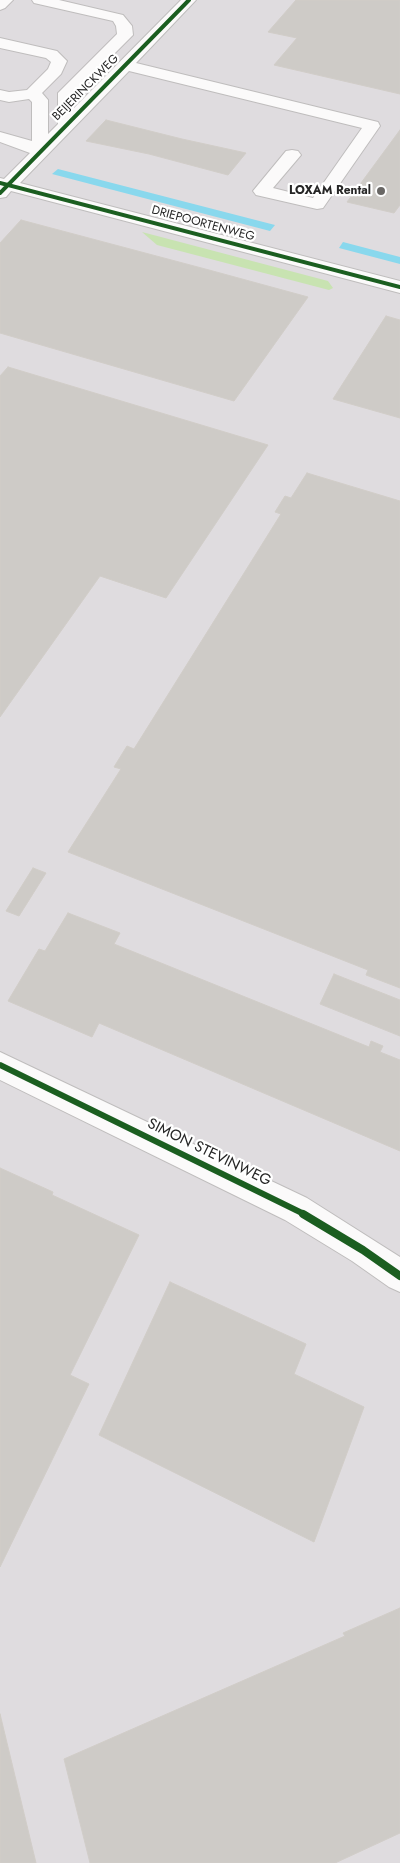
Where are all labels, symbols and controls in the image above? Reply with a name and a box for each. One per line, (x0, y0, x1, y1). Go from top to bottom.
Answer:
street label: BEIJERINCKWEG (50, 52, 122, 124)
place label: LOXAM Rental (289, 184, 371, 198)
marker: LOXAM Rental (375, 185, 387, 197)
street label: DRIEPOORTENWEG (150, 203, 256, 245)
street label: SIMON STEVINWEG (144, 1115, 274, 1191)

